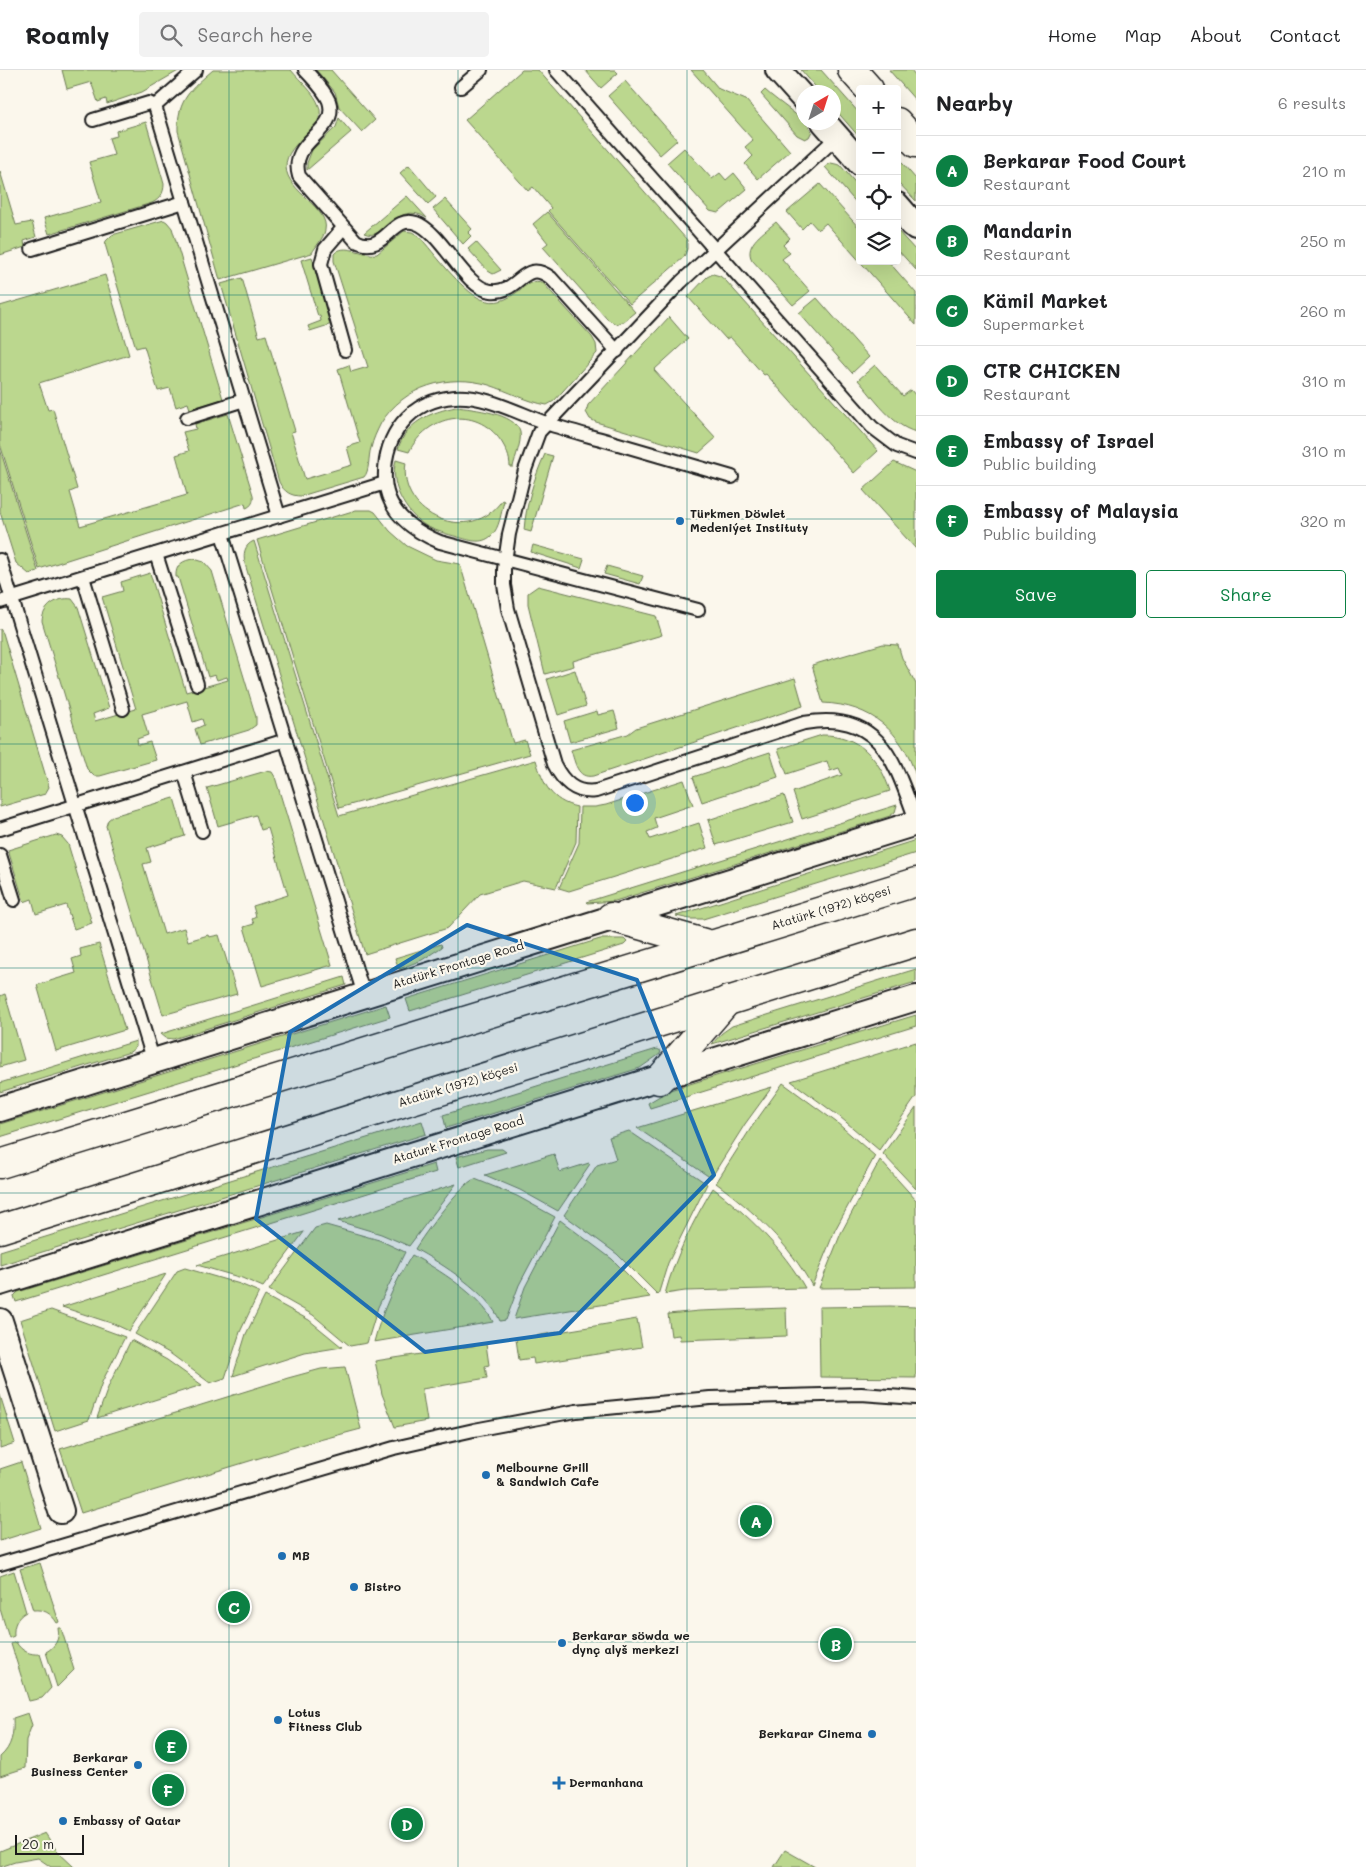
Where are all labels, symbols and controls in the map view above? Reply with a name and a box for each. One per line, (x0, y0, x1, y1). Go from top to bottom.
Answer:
search box (139, 12, 489, 57)
text: Roamly (25, 19, 109, 50)
icon: search (157, 21, 185, 49)
text: Search here (197, 22, 313, 47)
text: Home (1048, 23, 1097, 47)
text: Map (1125, 23, 1161, 47)
text: About (1189, 23, 1242, 47)
text: Contact (1270, 23, 1341, 47)
north arrow (796, 85, 841, 130)
map controls (856, 85, 901, 265)
button: + (856, 85, 901, 130)
text: Nearby (936, 89, 1013, 116)
text: 6 results (1278, 92, 1346, 113)
button: − (856, 130, 901, 175)
text: Berkarar Food Court (983, 148, 1186, 173)
text: A (946, 160, 958, 181)
text: 210 m (1302, 160, 1346, 181)
text: Restaurant (983, 173, 1071, 194)
button: locate (856, 175, 901, 220)
text: Mandarin (983, 218, 1072, 243)
button: layers (856, 220, 901, 265)
text: B (947, 230, 957, 251)
text: 250 m (1300, 230, 1346, 251)
text: Restaurant (983, 243, 1071, 264)
text: Kämil Market (983, 288, 1108, 313)
text: C (946, 300, 958, 321)
text: 260 m (1300, 300, 1346, 321)
text: Supermarket (983, 313, 1085, 334)
text: CTR CHICKEN (983, 358, 1121, 383)
text: D (946, 370, 958, 391)
text: 310 m (1302, 370, 1346, 391)
text: Restaurant (983, 383, 1071, 404)
text: Embassy of Israel (983, 428, 1154, 453)
text: E (947, 440, 957, 461)
text: 310 m (1302, 440, 1346, 461)
text: Public building (983, 453, 1096, 474)
text: Embassy of Malaysia (983, 498, 1179, 523)
place label: Türkmen Döwlet Medeniýet Instituty (690, 505, 809, 535)
text: F (947, 510, 957, 531)
text: 320 m (1300, 510, 1346, 531)
marker: Türkmen Döwlet Medeniýet Instituty (674, 515, 686, 527)
text: Public building (983, 523, 1096, 544)
button: Save (936, 570, 1136, 618)
button: Share (1146, 570, 1346, 618)
your location (622, 790, 648, 816)
street label: Atatürk (1972) köçesi (769, 881, 893, 933)
street label: Atatürk Frontage Road (390, 936, 526, 992)
street label: Atatürk (1972) köçesi (396, 1058, 520, 1110)
street label: Ataturk Frontage Road (390, 1111, 526, 1167)
place label: Melbourne Grill & Sandwich Cafe (496, 1459, 599, 1489)
marker: Melbourne Grill & Sandwich Cafe (480, 1469, 492, 1481)
pin: A (740, 1502, 772, 1540)
place label: MB (292, 1547, 310, 1563)
marker: MB (276, 1550, 288, 1562)
place label: Bistro (364, 1578, 401, 1594)
marker: Bistro (348, 1581, 360, 1593)
pin: C (218, 1588, 250, 1626)
pin: B (820, 1625, 852, 1663)
place label: Berkarar söwda we dynç alyš merkezi (572, 1627, 690, 1657)
marker: Berkarar söwda we dynç alyš merkezi (556, 1637, 568, 1649)
place label: Lotus Fitness Club (288, 1704, 363, 1734)
marker: Lotus Fitness Club (272, 1714, 284, 1726)
place label: Berkarar Cinema (759, 1725, 862, 1741)
pin: E (155, 1727, 187, 1765)
marker: Berkarar Cinema (866, 1728, 878, 1740)
place label: Berkarar Business Center (31, 1749, 128, 1779)
marker: Berkarar Business Center (132, 1759, 144, 1771)
pin: F (152, 1771, 184, 1809)
place label: Dermanhana (569, 1774, 643, 1790)
marker: Dermanhana (553, 1777, 565, 1789)
pin: D (391, 1805, 423, 1843)
place label: Embassy of Qatar (73, 1812, 181, 1828)
marker: Embassy of Qatar (57, 1815, 69, 1827)
scale bar (15, 1832, 84, 1855)
text: 20 m (22, 1834, 54, 1853)

